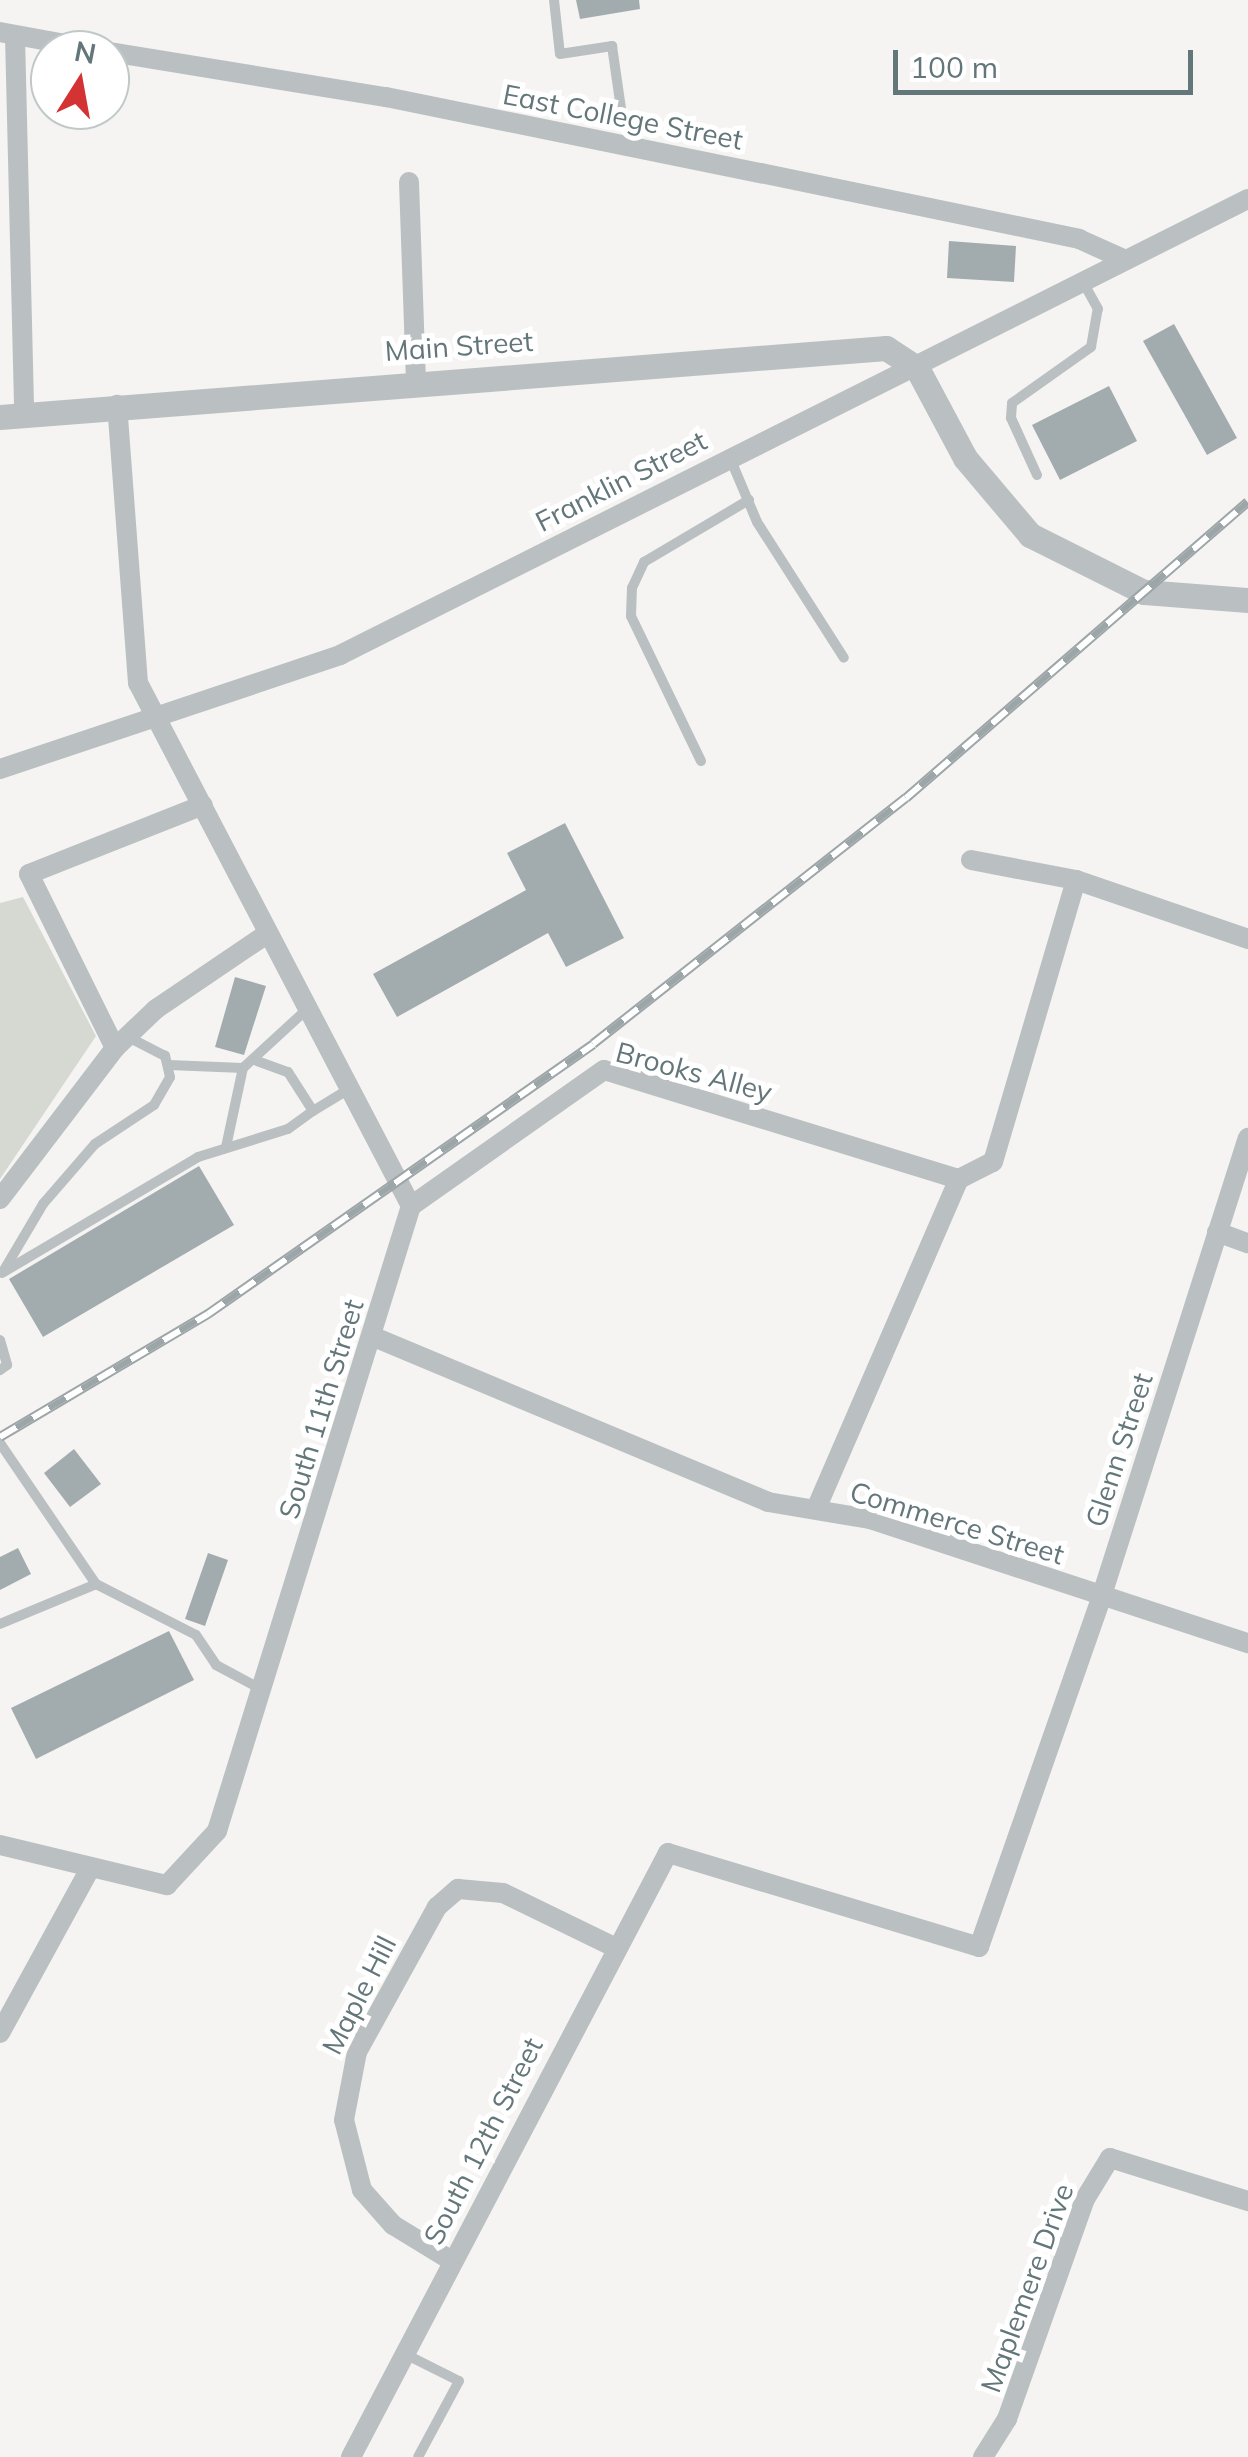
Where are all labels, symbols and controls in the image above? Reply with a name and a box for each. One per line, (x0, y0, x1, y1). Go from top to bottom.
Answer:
north arrow (30, 30, 130, 130)
scale bar (898, 30, 1198, 92)
text: N (72, 33, 99, 71)
text: 100 m (910, 48, 998, 86)
street label: East College Street (500, 77, 746, 157)
street label: Main Street (384, 324, 534, 368)
street label: Franklin Street (530, 423, 712, 539)
street label: Brooks Alley (612, 1035, 776, 1109)
street label: South 11th Street (272, 1295, 370, 1523)
street label: Glenn Street (1078, 1369, 1160, 1531)
street label: Commerce Street (846, 1474, 1068, 1572)
street label: Maple Hill (315, 1930, 403, 2060)
street label: South 12th Street (416, 2032, 550, 2250)
street label: Maplemere Drive (974, 2179, 1080, 2397)

